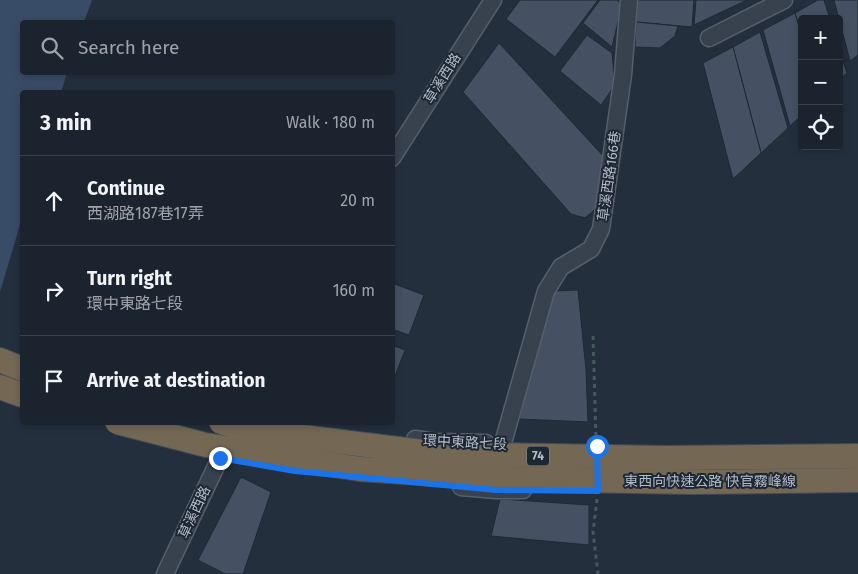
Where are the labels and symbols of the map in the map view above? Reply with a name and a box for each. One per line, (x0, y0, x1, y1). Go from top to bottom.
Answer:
street label: 草溪西路 (420, 50, 464, 107)
street label: 草溪西路166巷 (595, 130, 624, 222)
street label: 環中東路七段 (423, 432, 507, 453)
route start (586, 435, 609, 458)
road number: 74 (527, 446, 549, 466)
route end (209, 447, 232, 470)
street label: 東西向快速公路 快官霧峰線 (624, 473, 796, 490)
street label: 草溪西路 (175, 483, 214, 541)

